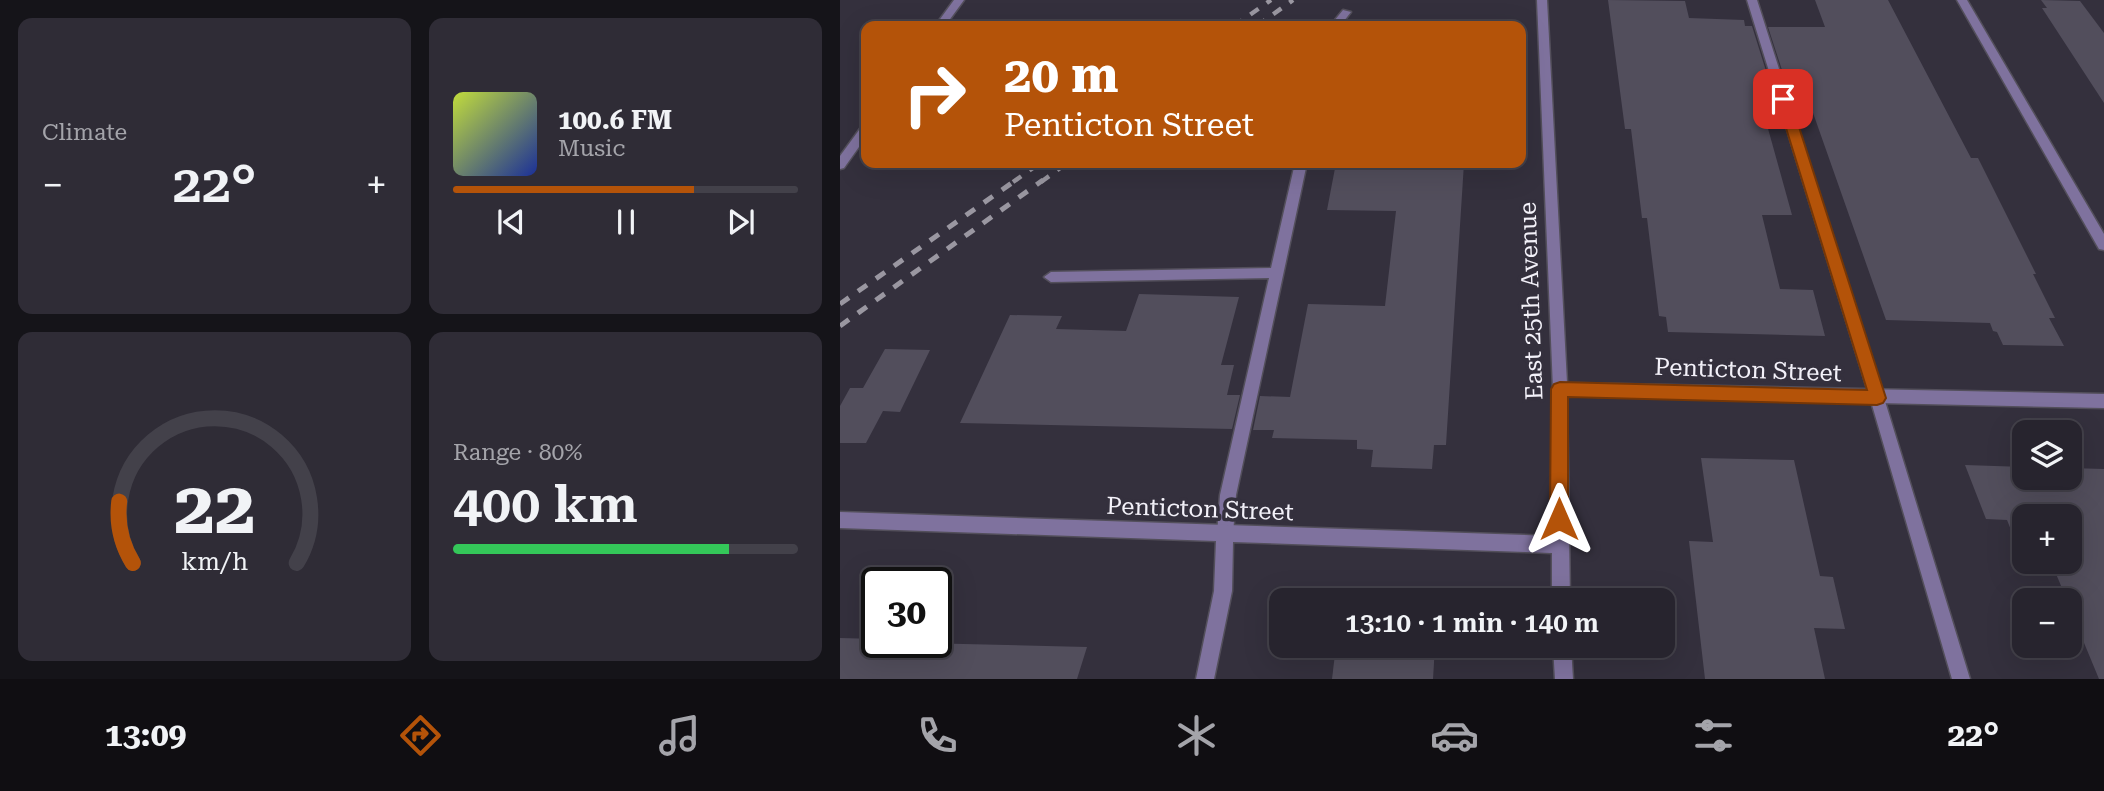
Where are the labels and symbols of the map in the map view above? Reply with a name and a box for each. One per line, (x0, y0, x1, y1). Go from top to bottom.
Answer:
pin (1753, 69, 1813, 129)
street label: East 25th Avenue (1514, 201, 1548, 401)
street label: Penticton Street (1654, 353, 1842, 387)
position arrow (1522, 482, 1596, 556)
street label: Penticton Street (1106, 492, 1294, 526)
speed limit sign: 30 (861, 567, 952, 658)

